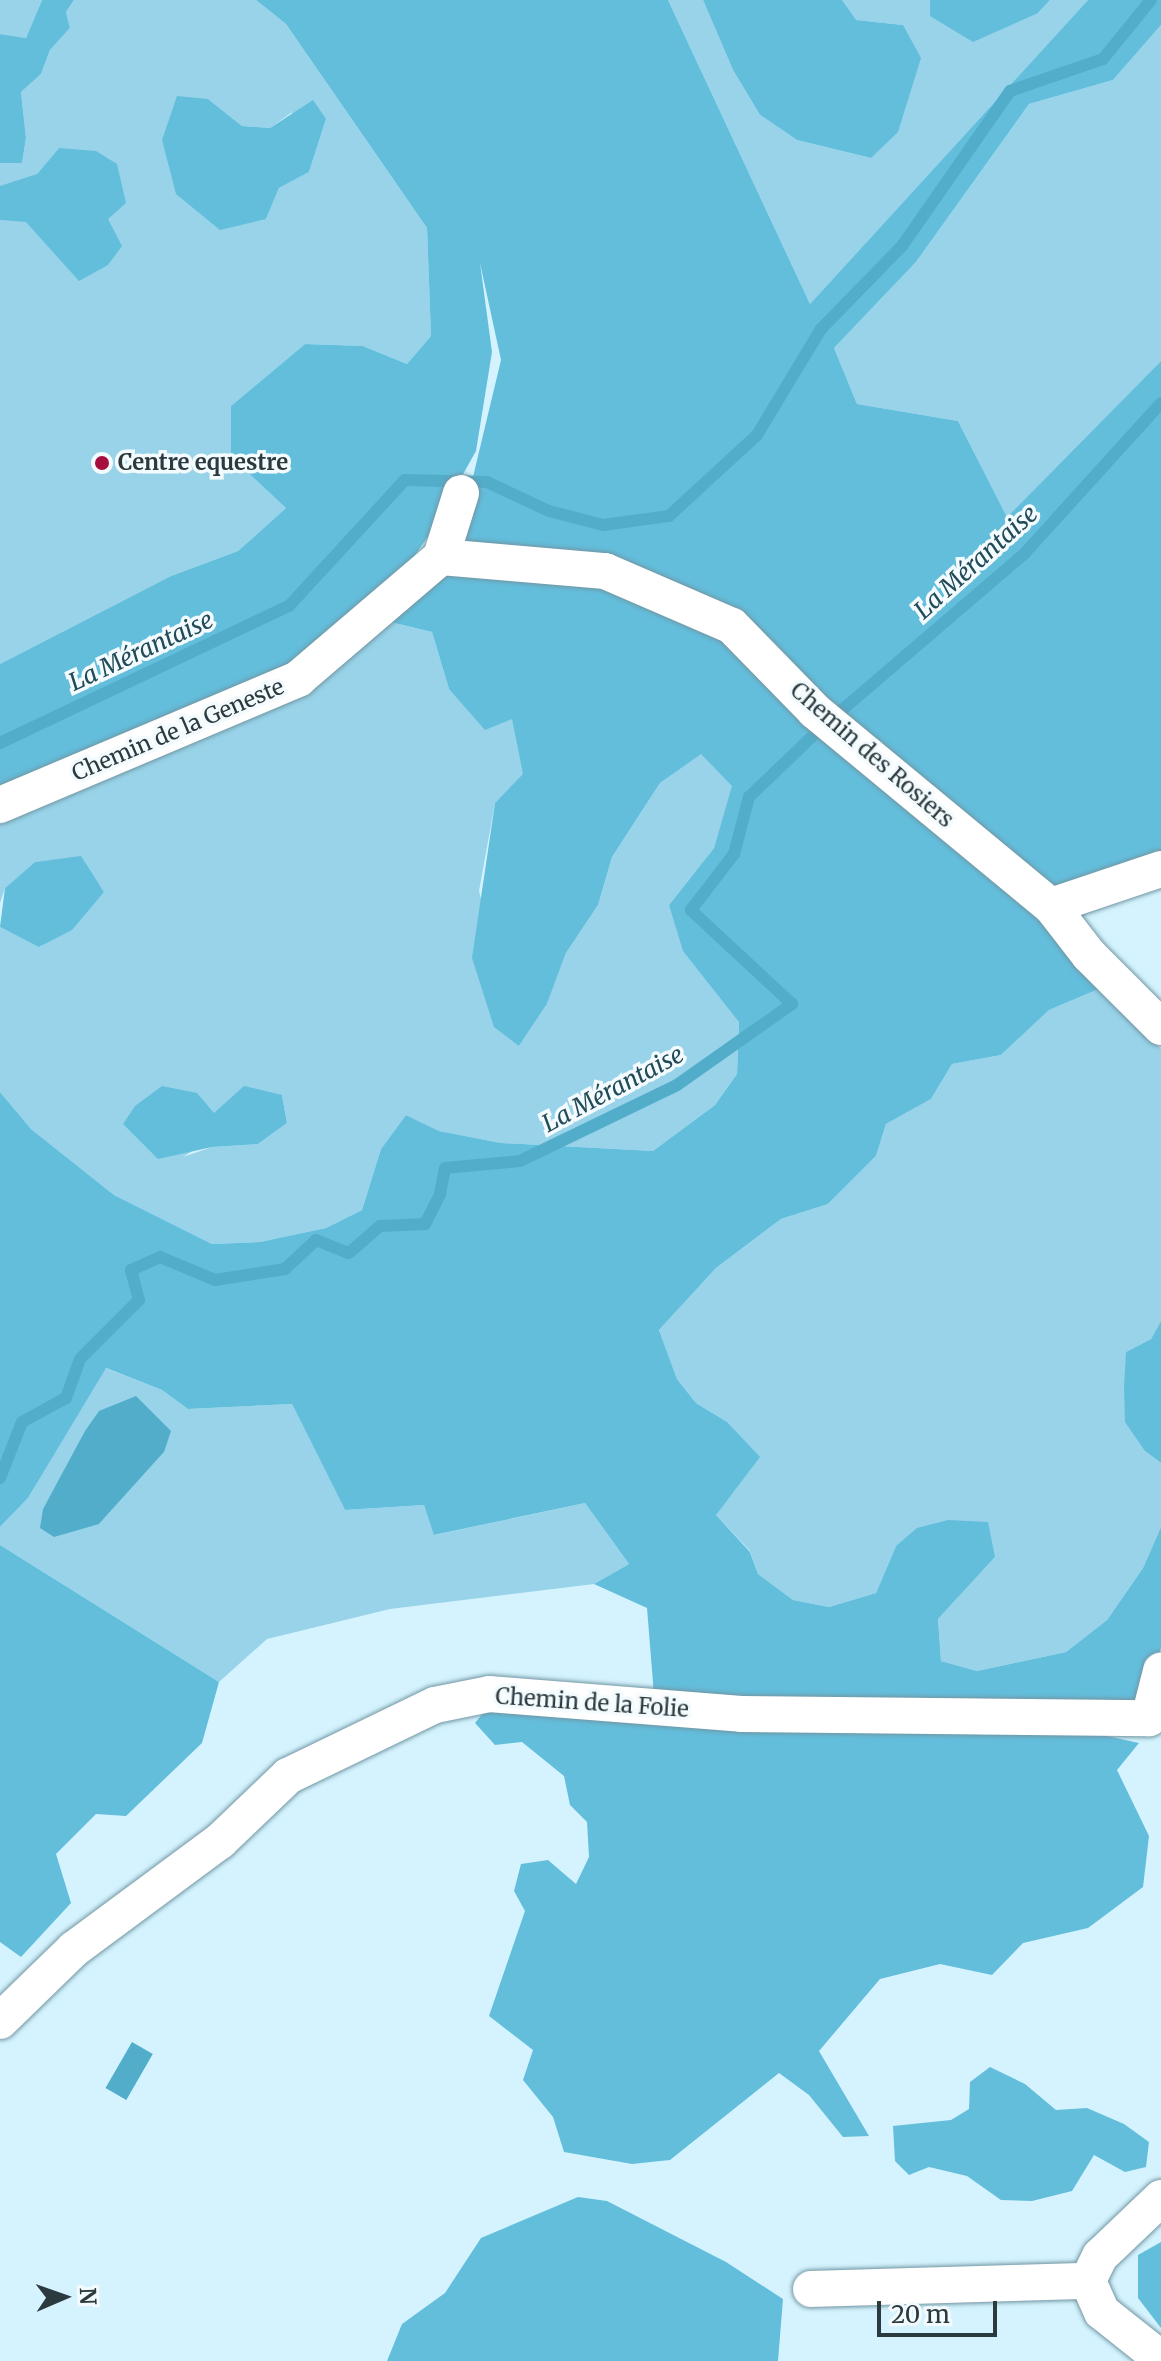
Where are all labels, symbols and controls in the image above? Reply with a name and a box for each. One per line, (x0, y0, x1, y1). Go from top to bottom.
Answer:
place label: Centre equestre (118, 450, 288, 476)
marker: Centre equestre (93, 454, 111, 472)
water label: La Mérantaise (909, 499, 1043, 625)
water label: La Mérantaise (64, 605, 218, 697)
street label: Chemin de la Geneste (68, 673, 288, 787)
street label: Chemin des Rosiers (785, 677, 959, 833)
water label: La Mérantaise (538, 1040, 688, 1138)
street label: Chemin de la Folie (494, 1683, 690, 1723)
north arrow (24, 2257, 104, 2337)
scale bar (881, 2285, 1001, 2335)
text: N (74, 2287, 102, 2305)
text: 20 m (891, 2299, 950, 2330)

